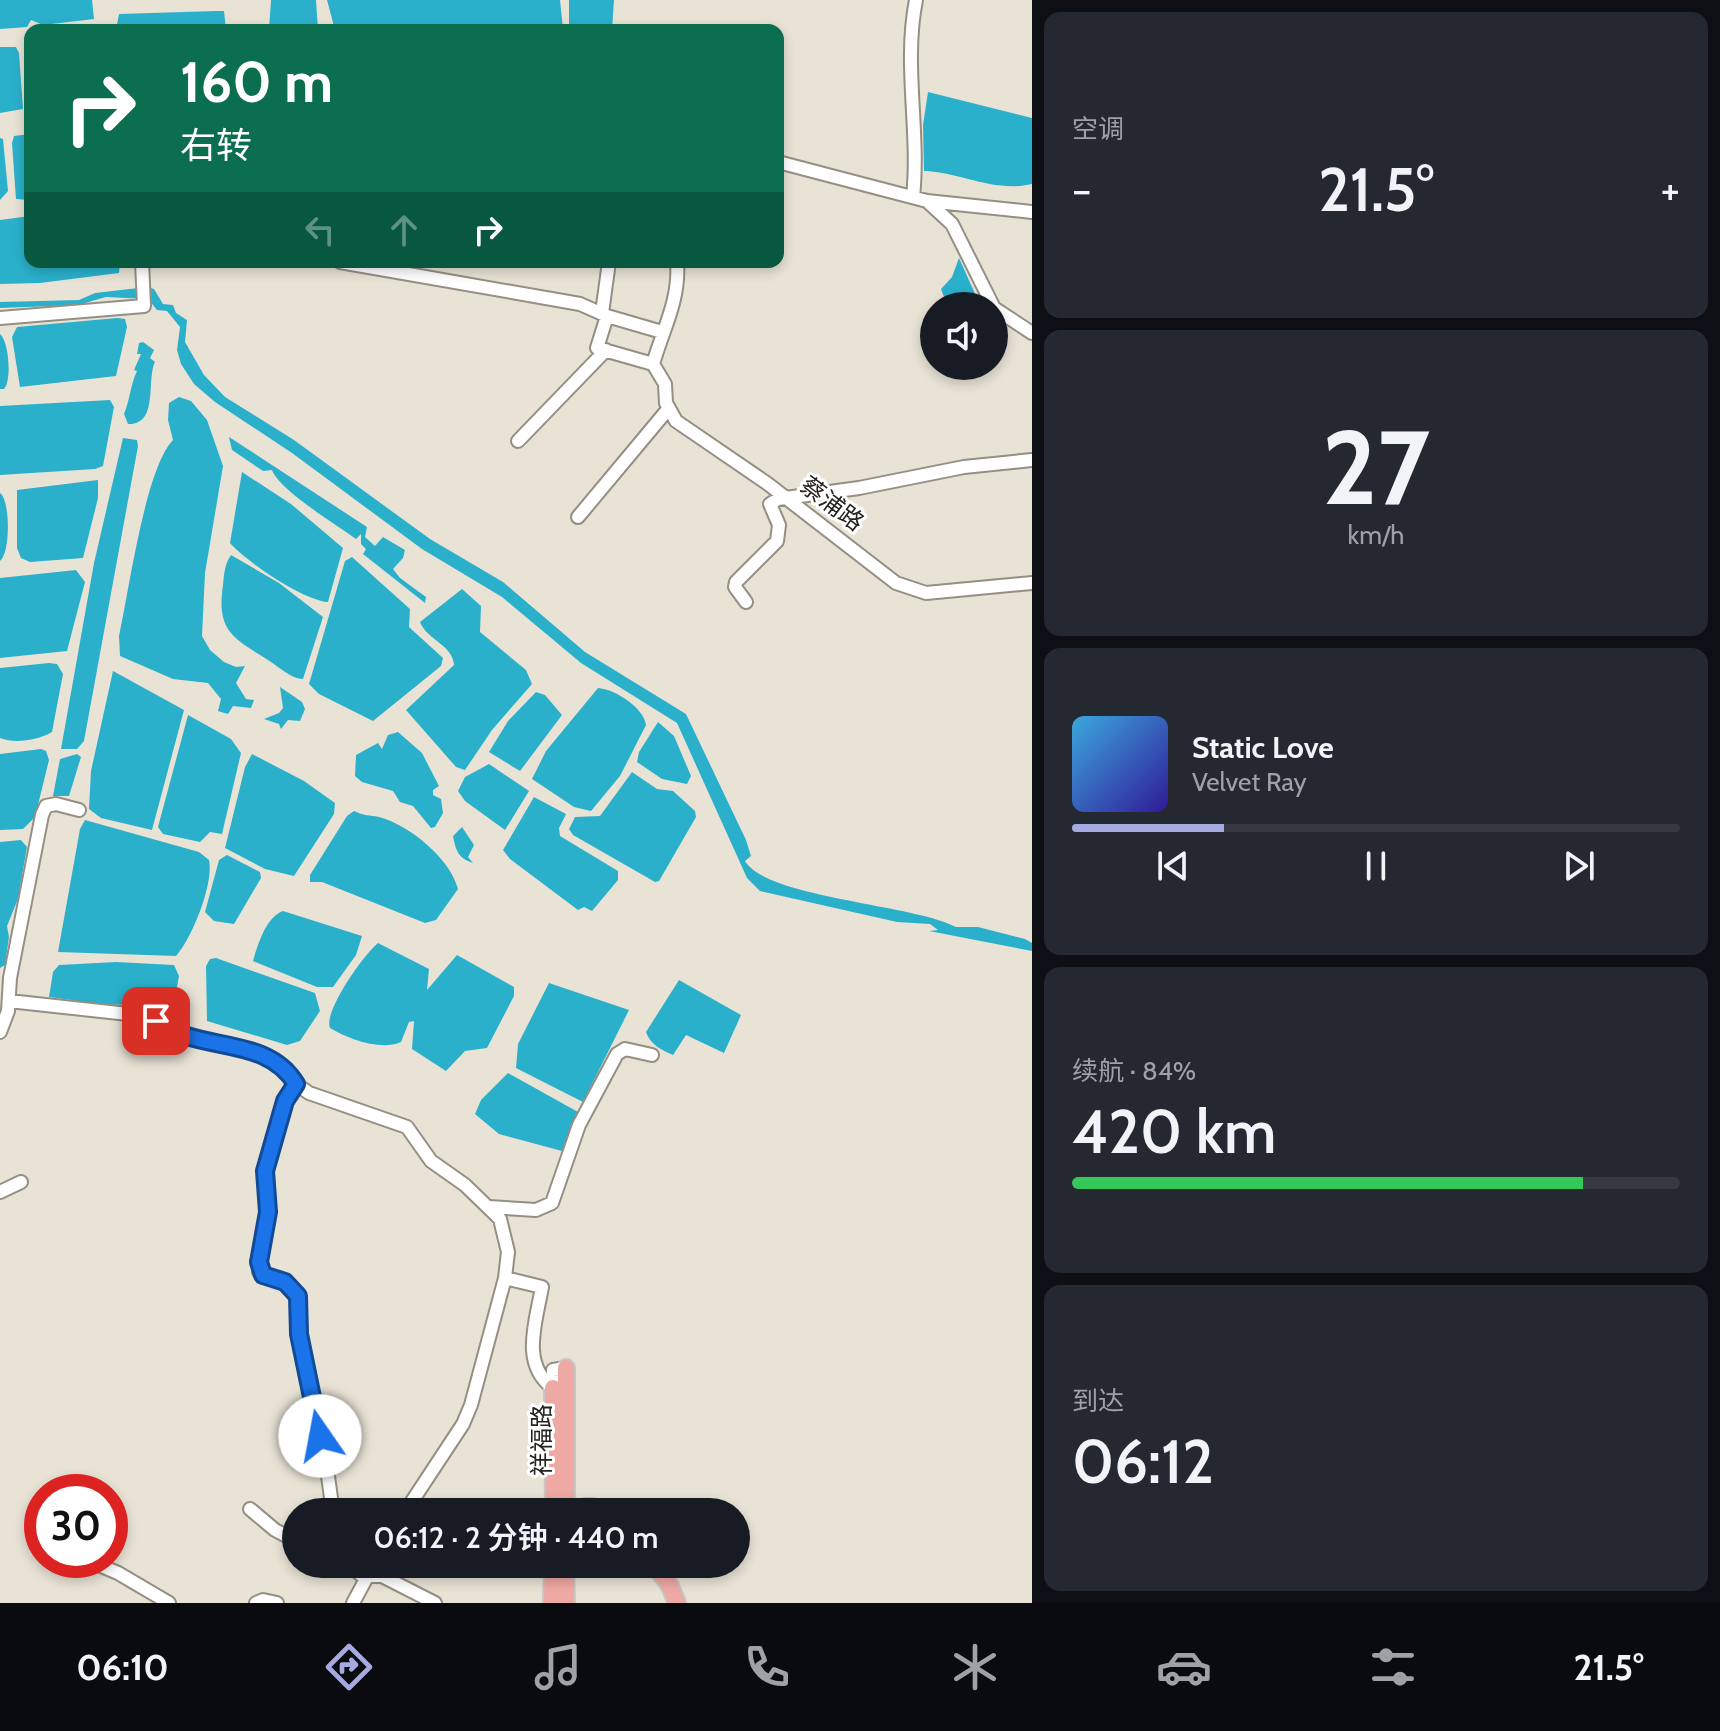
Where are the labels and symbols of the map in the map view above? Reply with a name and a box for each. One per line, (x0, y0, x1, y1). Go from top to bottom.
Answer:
street label: 蔡浦路 (795, 470, 870, 537)
pin (122, 987, 190, 1055)
position arrow (278, 1394, 362, 1478)
street label: 祥福路 (527, 1404, 556, 1476)
speed limit sign: 30 (24, 1474, 128, 1578)

